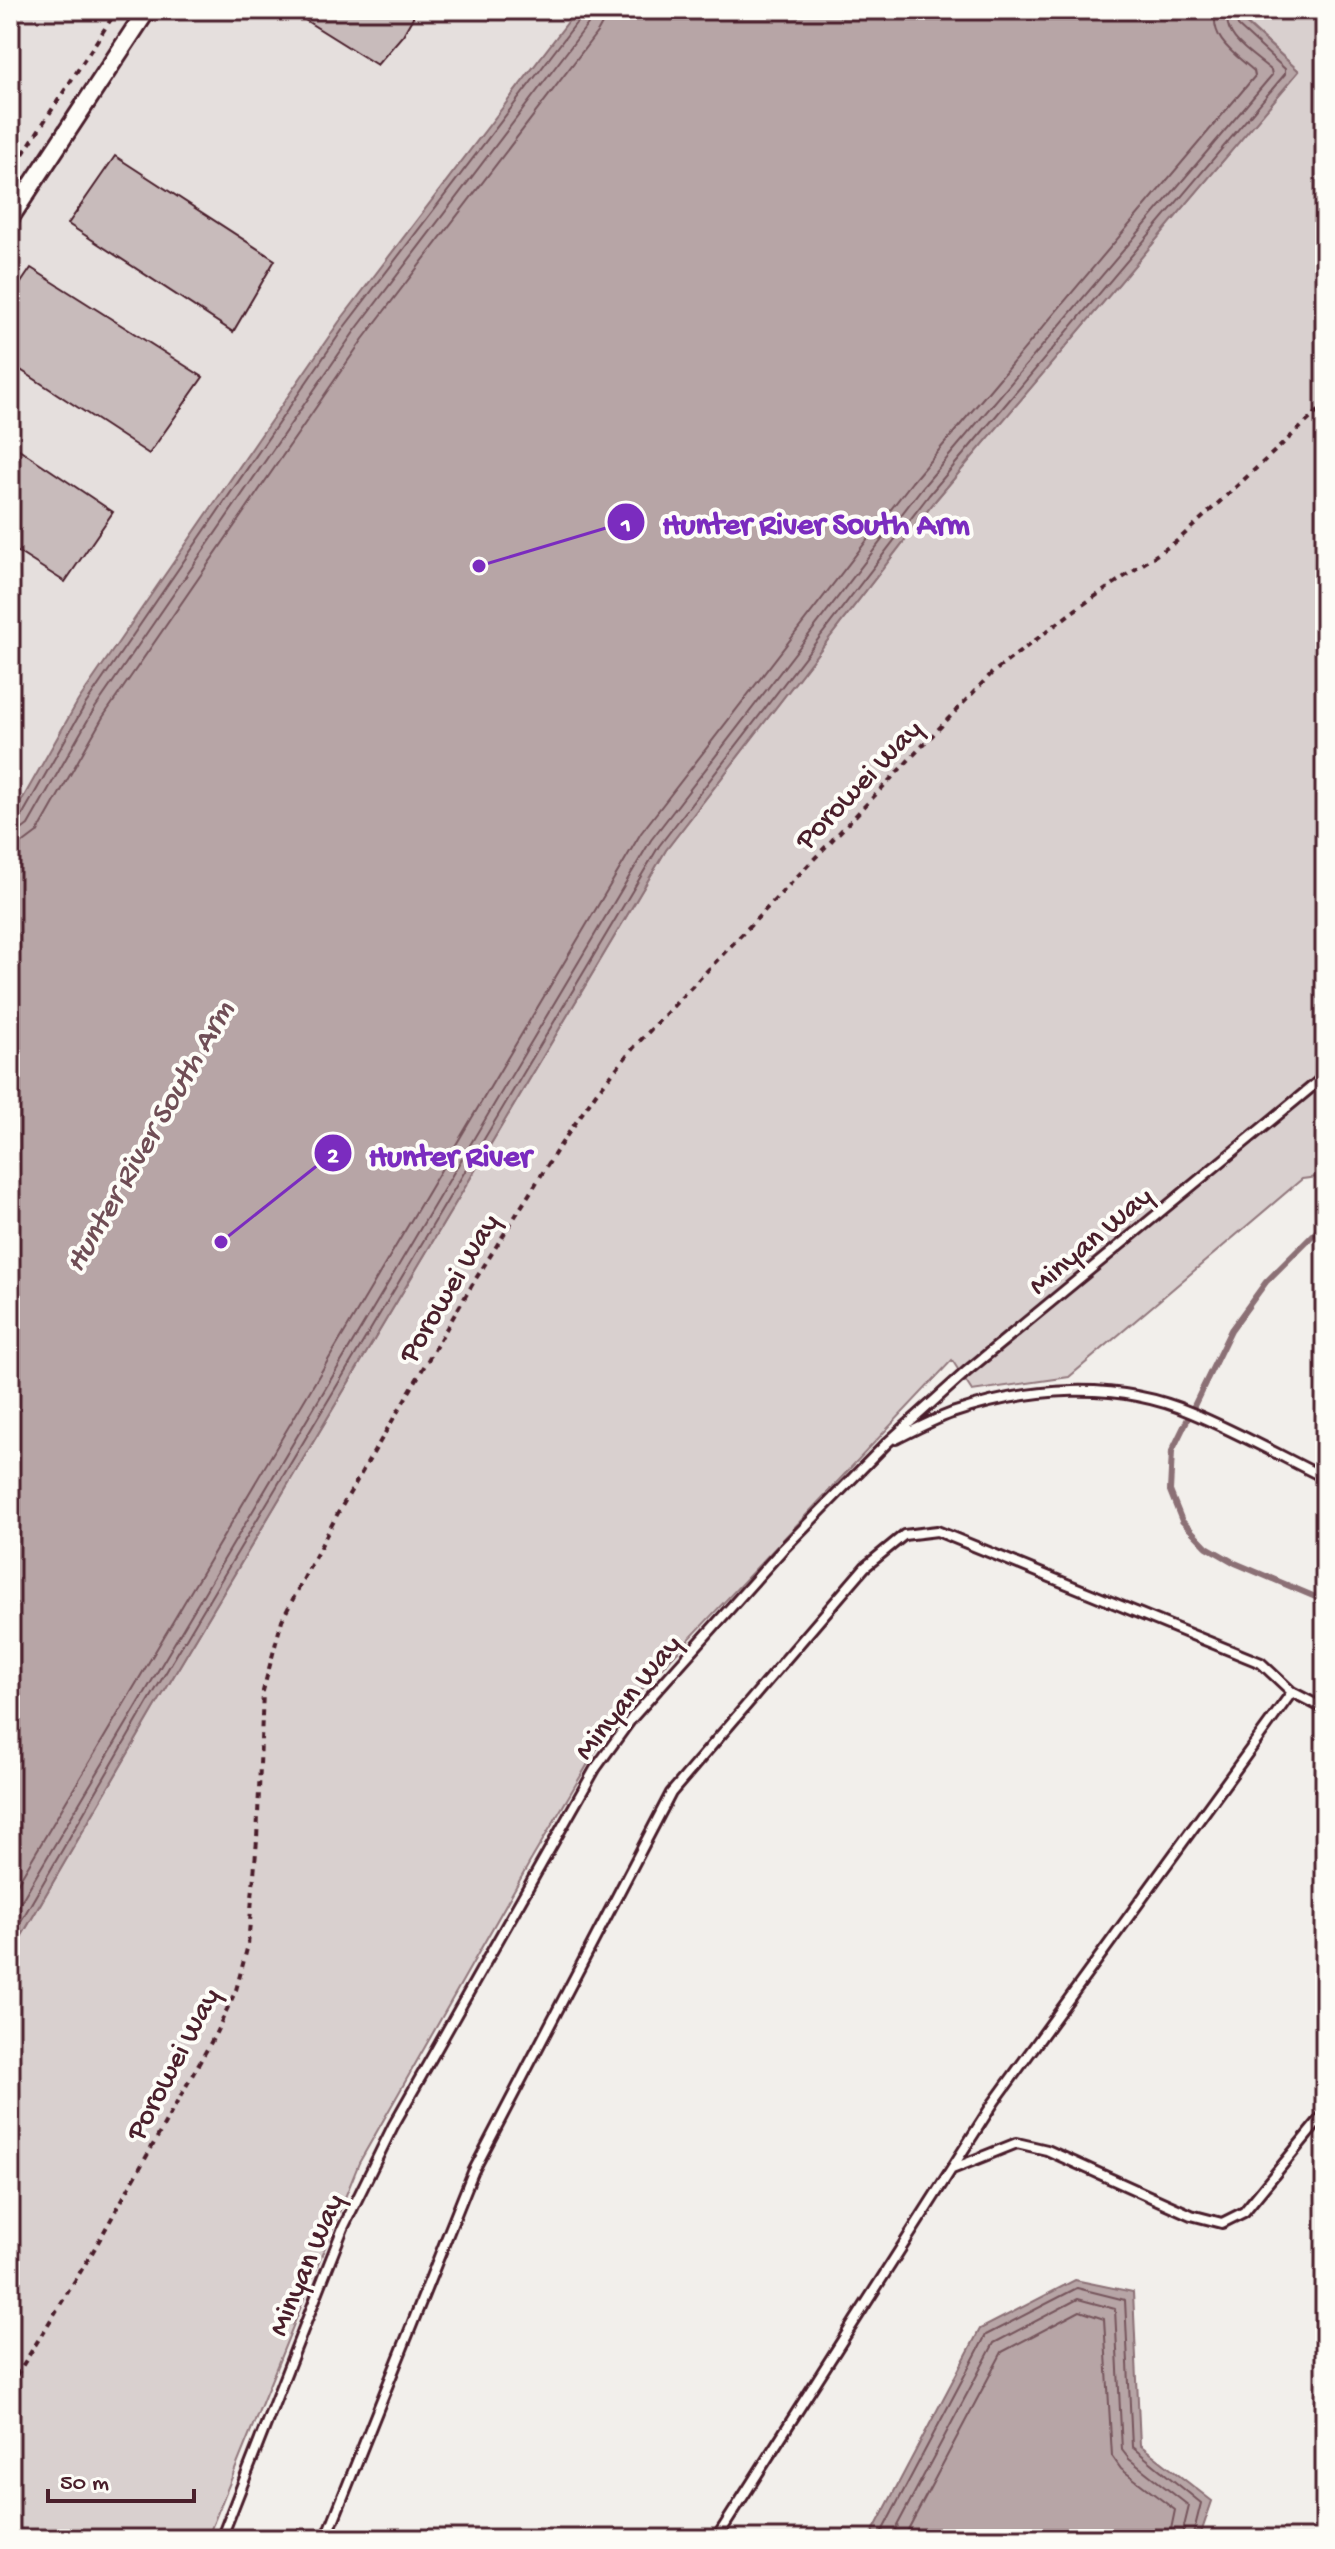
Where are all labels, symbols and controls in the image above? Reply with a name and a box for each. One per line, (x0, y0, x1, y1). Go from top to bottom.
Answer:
callout: Hunter River South Arm (606, 494, 986, 550)
text: Hunter River South Arm (662, 508, 970, 546)
text: 1 (620, 512, 631, 541)
street label: Porowei Way (789, 714, 931, 859)
water label: Hunter River South Arm (58, 995, 245, 1280)
callout: Hunter River (313, 1125, 547, 1181)
text: Hunter River (369, 1140, 535, 1178)
text: 2 (327, 1143, 339, 1172)
street label: Minyan Way (1023, 1180, 1161, 1304)
street label: Porowei Way (392, 1208, 509, 1371)
street label: Minyan Way (568, 1629, 691, 1769)
street label: Porowei Way (120, 1983, 230, 2148)
street label: Minyan Way (262, 2189, 354, 2342)
scale bar (48, 2453, 194, 2503)
text: 50 m (60, 2470, 109, 2499)

